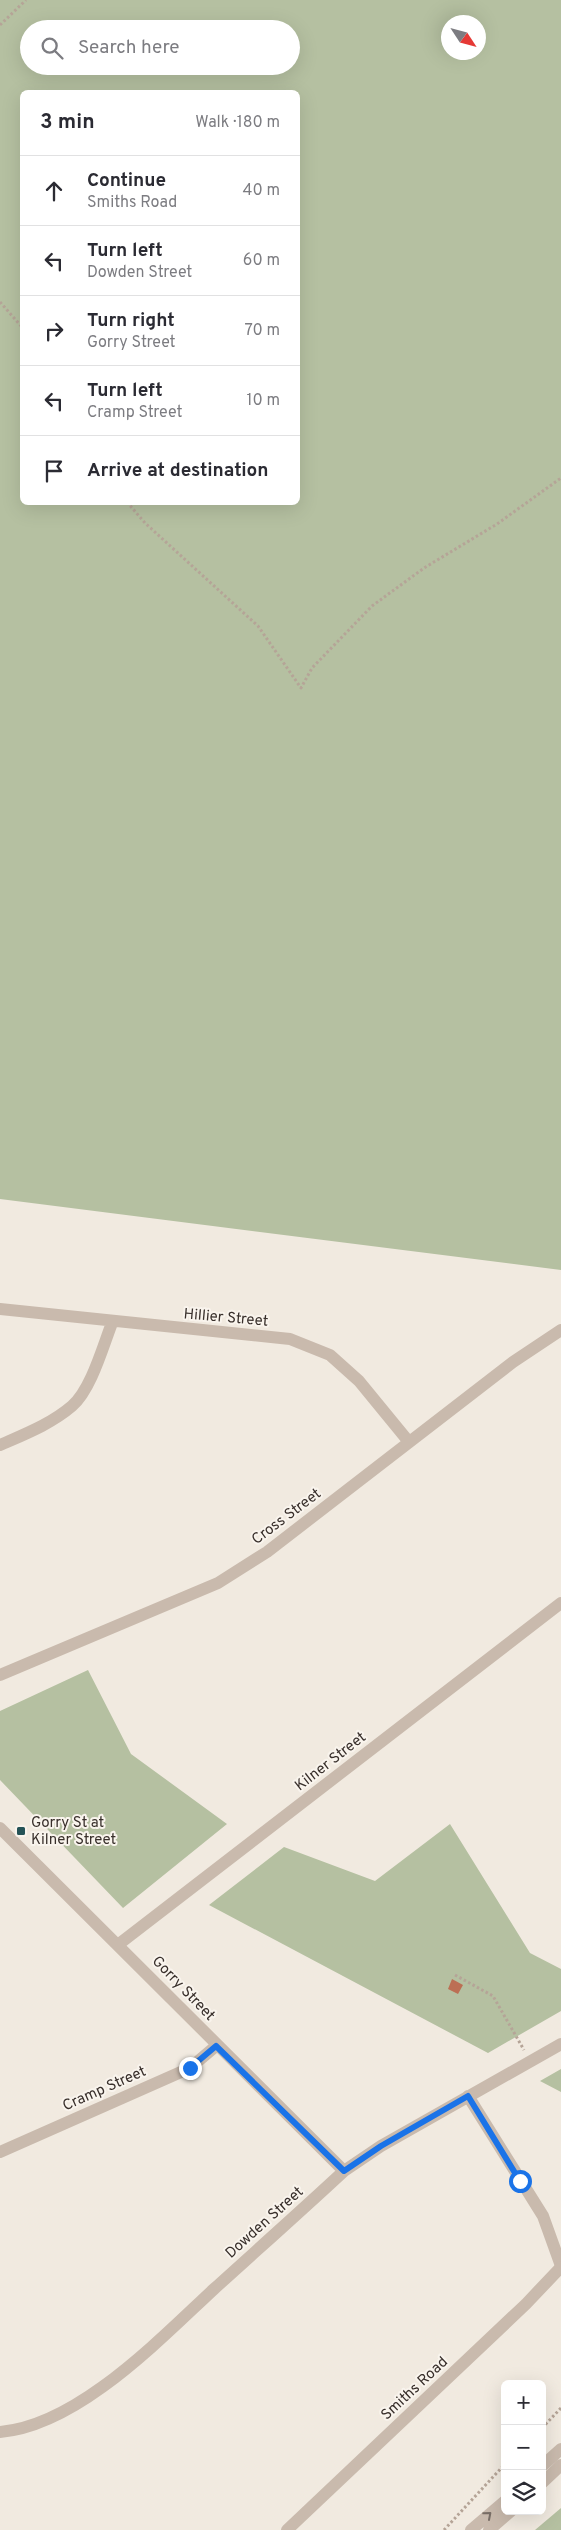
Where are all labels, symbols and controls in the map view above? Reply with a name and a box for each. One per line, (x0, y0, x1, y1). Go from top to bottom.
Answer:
north arrow (441, 15, 486, 60)
search box (20, 20, 300, 75)
icon: search (38, 34, 66, 62)
text: Search here (78, 36, 180, 60)
text: 3 min (40, 109, 95, 136)
text: Walk · 180 m (195, 113, 280, 133)
text: Continue (87, 169, 166, 193)
icon: ahead (40, 177, 68, 205)
text: 40 m (242, 181, 280, 201)
text: Smiths Road (87, 193, 177, 213)
text: Turn left (87, 239, 163, 263)
icon: left (40, 247, 68, 275)
text: 60 m (243, 251, 280, 271)
text: Dowden Street (87, 263, 192, 283)
text: Turn right (87, 309, 175, 333)
icon: right (40, 317, 68, 345)
text: 70 m (245, 321, 280, 341)
text: Gorry Street (87, 333, 176, 353)
text: Turn left (87, 379, 163, 403)
icon: left (40, 387, 68, 415)
text: 10 m (246, 391, 280, 411)
text: Cramp Street (87, 403, 183, 423)
icon: arrive (40, 457, 68, 485)
text: Arrive at destination (87, 459, 268, 483)
street label: Hillier Street (183, 1305, 269, 1332)
street label: Cross Street (248, 1485, 325, 1550)
street label: Kilner Street (292, 1728, 370, 1796)
place label: Gorry St at Kilner Street (31, 1814, 116, 1850)
marker: Gorry St at Kilner Street (15, 1825, 27, 1837)
street label: Gorry Street (147, 1953, 219, 2026)
route end (179, 2057, 202, 2080)
street label: Cramp Street (60, 2062, 149, 2116)
route start (509, 2170, 532, 2193)
street label: Dowden Street (222, 2183, 308, 2263)
street label: Smiths Road (378, 2353, 452, 2425)
map controls (501, 2380, 546, 2515)
button: + (501, 2380, 546, 2425)
button: − (501, 2425, 546, 2470)
button: layers (501, 2470, 546, 2515)
one-way arrow (483, 2512, 492, 2521)

